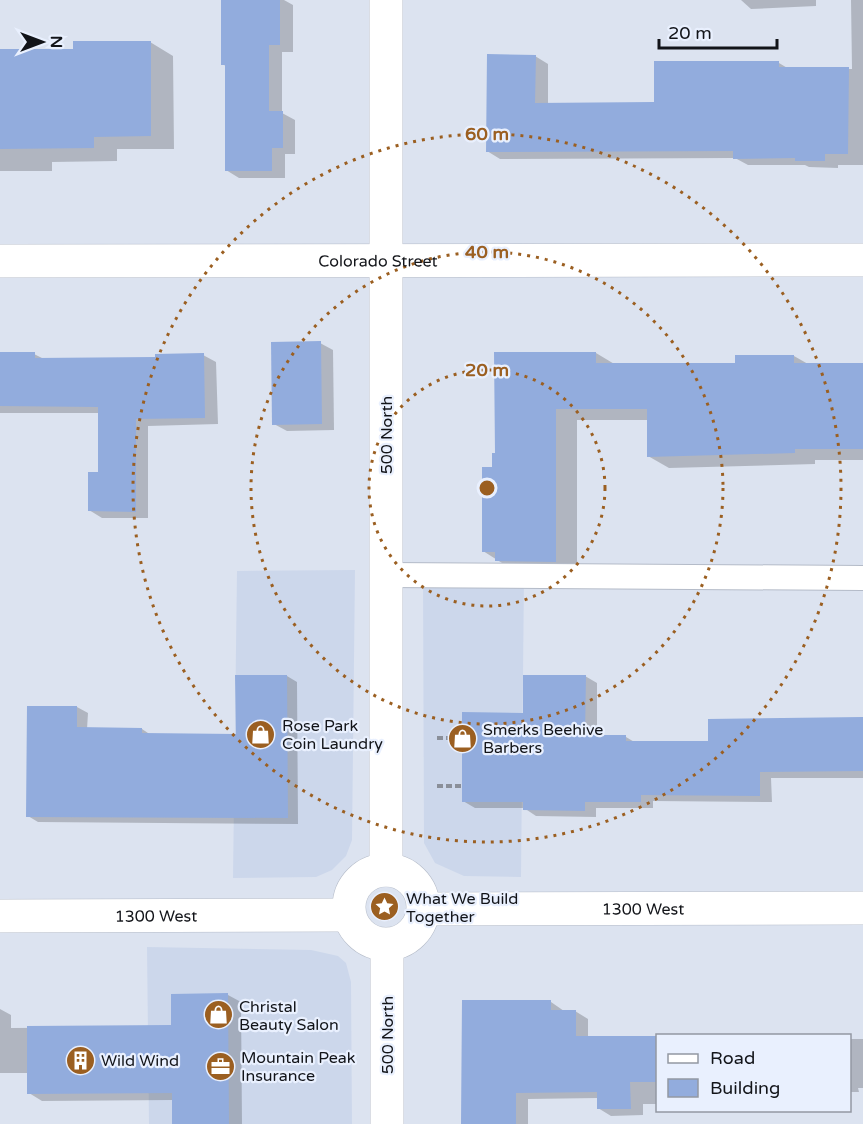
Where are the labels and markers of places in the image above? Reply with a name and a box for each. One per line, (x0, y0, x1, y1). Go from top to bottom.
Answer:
centre of rings (477, 478, 497, 498)
place label: Rose Park Coin Laundry (282, 716, 383, 754)
shop icon: Rose Park Coin Laundry (245, 718, 277, 750)
place label: Smerks Beehive Barbers (483, 720, 603, 758)
shop icon: Smerks Beehive Barbers (446, 722, 478, 754)
place label: What We Build Together (406, 889, 518, 927)
place icon: What We Build Together (369, 891, 401, 923)
place label: Christal Beauty Salon (239, 997, 339, 1035)
shop icon: Christal Beauty Salon (202, 999, 234, 1031)
building icon: Wild Wind (64, 1044, 96, 1076)
place label: Mountain Peak Insurance (241, 1048, 356, 1086)
office icon: Mountain Peak Insurance (204, 1050, 236, 1082)
place label: Wild Wind (101, 1051, 179, 1071)

